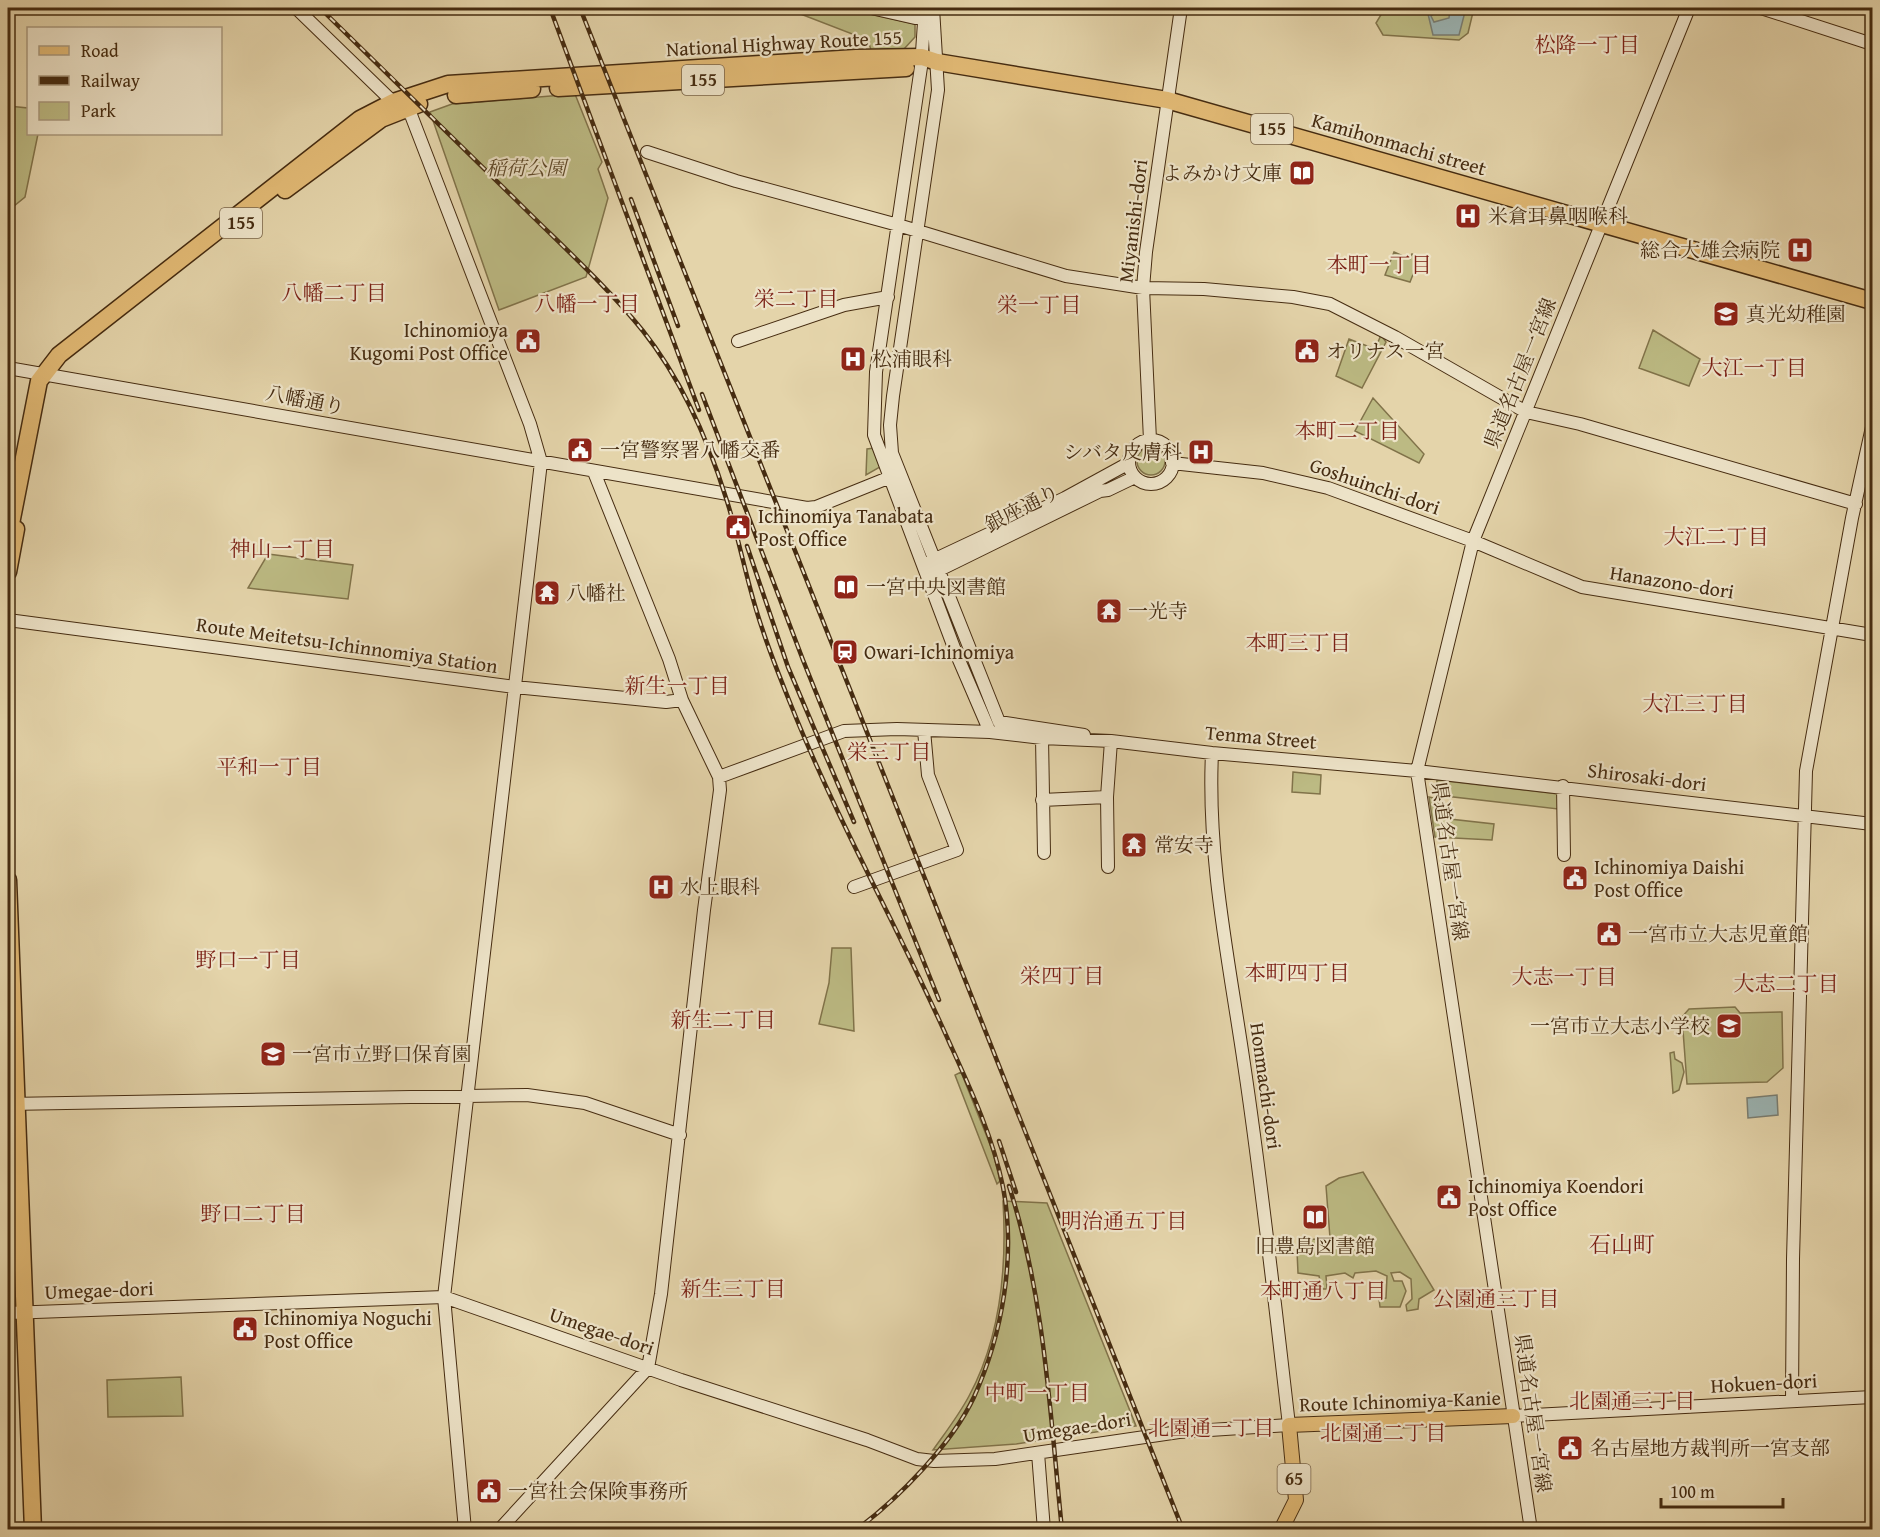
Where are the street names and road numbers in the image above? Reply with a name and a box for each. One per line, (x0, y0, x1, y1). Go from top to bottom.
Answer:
street label: National Highway Route 155 (665, 22, 903, 63)
road number: 155 (682, 65, 724, 95)
street label: Kamihonmachi street (1308, 105, 1490, 182)
road number: 155 (1251, 114, 1293, 144)
street label: Miyanishi-dori (1111, 157, 1155, 284)
road number: 155 (220, 208, 262, 238)
street label: 県道名古屋一宮線 (1476, 293, 1563, 452)
street label: 八幡通り (263, 378, 347, 421)
street label: Goshuinchi-dori (1306, 450, 1444, 521)
street label: 銀座通り (980, 476, 1064, 539)
street label: Hanazono-dori (1608, 557, 1737, 606)
street label: Route Meitetsu-Ichinnomiya Station (195, 609, 500, 680)
street label: Tenma Street (1204, 717, 1318, 756)
street label: Shirosaki-dori (1586, 755, 1709, 798)
street label: 県道名古屋一宮線 (1425, 780, 1476, 942)
street label: Honmachi-dori (1243, 1021, 1290, 1151)
street label: Umegae-dori (44, 1273, 154, 1306)
street label: Umegae-dori (546, 1299, 659, 1362)
street label: 県道名古屋一宮線 (1508, 1332, 1559, 1494)
street label: Hokuen-dori (1710, 1365, 1818, 1400)
street label: Route Ichinomiya-Kanie (1299, 1382, 1501, 1419)
street label: Umegae-dori (1021, 1404, 1134, 1449)
road number: 65 (1278, 1464, 1310, 1494)

